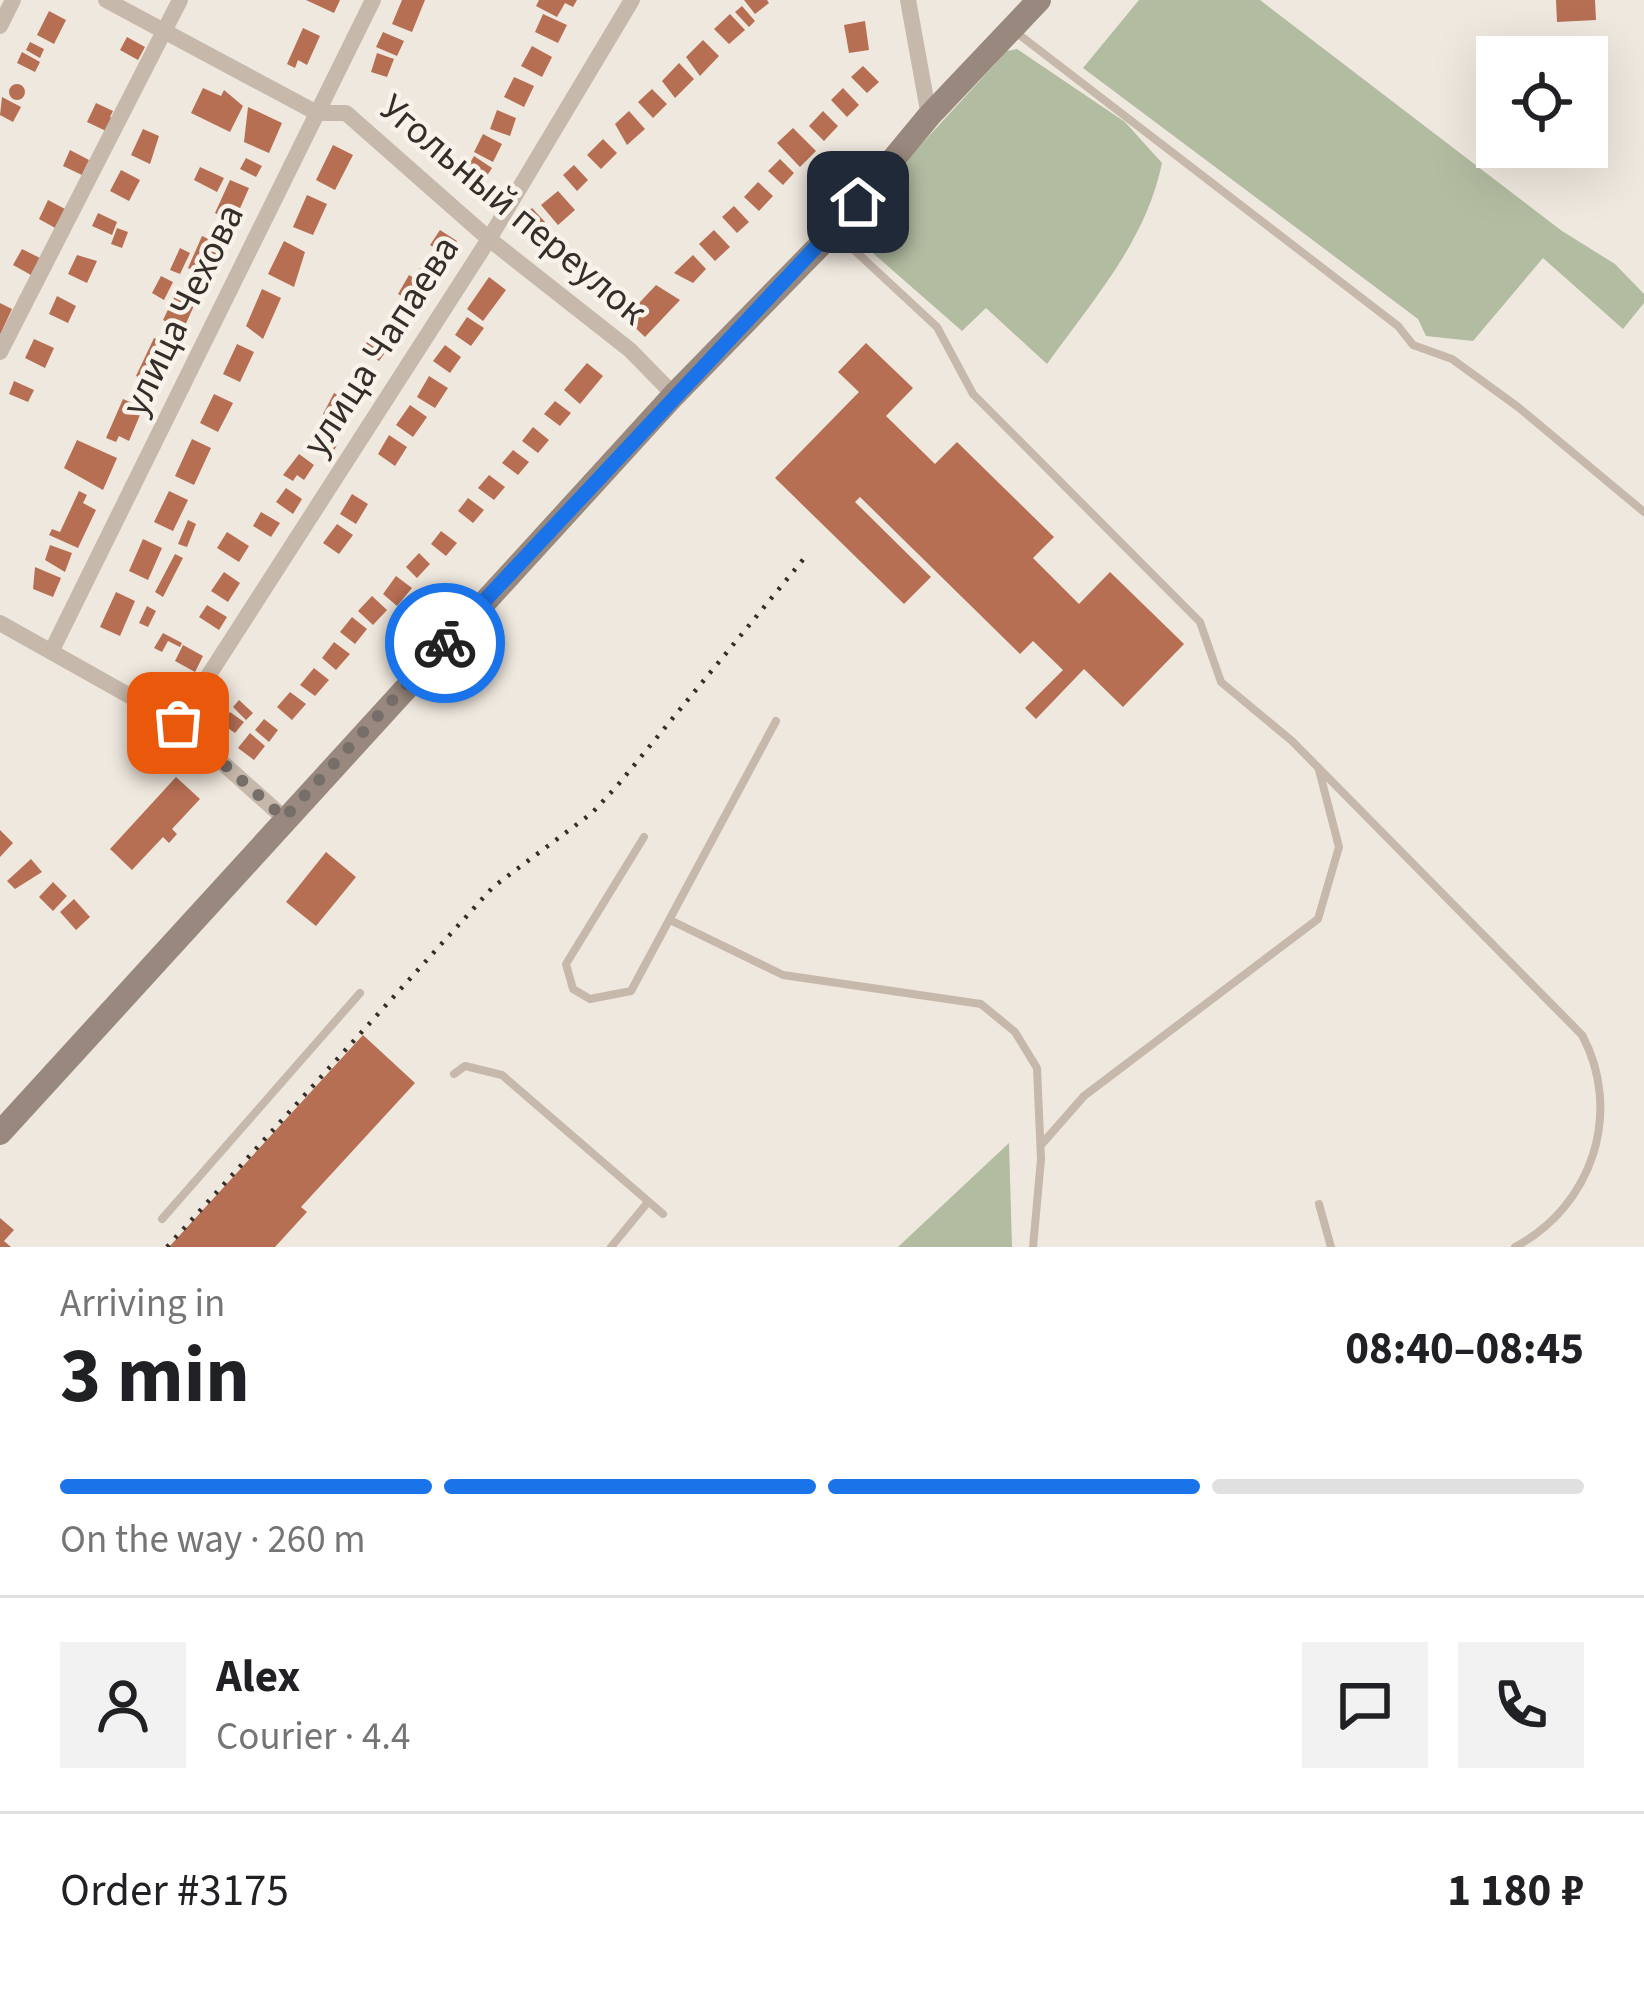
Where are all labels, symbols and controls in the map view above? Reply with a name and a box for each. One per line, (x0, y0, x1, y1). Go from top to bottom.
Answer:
map controls (1476, 36, 1608, 168)
button: locate (1476, 36, 1608, 168)
street label: Угольный переулок (367, 81, 659, 339)
pin (807, 151, 909, 253)
icon: home (825, 169, 891, 235)
street label: улица Чехова (107, 194, 259, 426)
street label: улица Чапаева (289, 225, 473, 467)
courier (385, 583, 505, 703)
icon: bike (412, 610, 478, 676)
pin (127, 672, 229, 774)
icon: bag (145, 690, 211, 756)
text: Arriving in (60, 1276, 225, 1332)
text: 08:40–08:45 (1345, 1317, 1584, 1381)
text: 3 min (60, 1321, 250, 1432)
text: On the way · 260 m (60, 1512, 366, 1568)
button: person (60, 1642, 186, 1768)
button: chat (1302, 1642, 1428, 1768)
button: phone (1458, 1642, 1584, 1768)
text: Alex (216, 1645, 300, 1709)
text: Courier · 4.4 (216, 1709, 410, 1765)
text: Order #3175 (60, 1859, 289, 1923)
text: 1 180 ₽ (1447, 1859, 1584, 1923)

